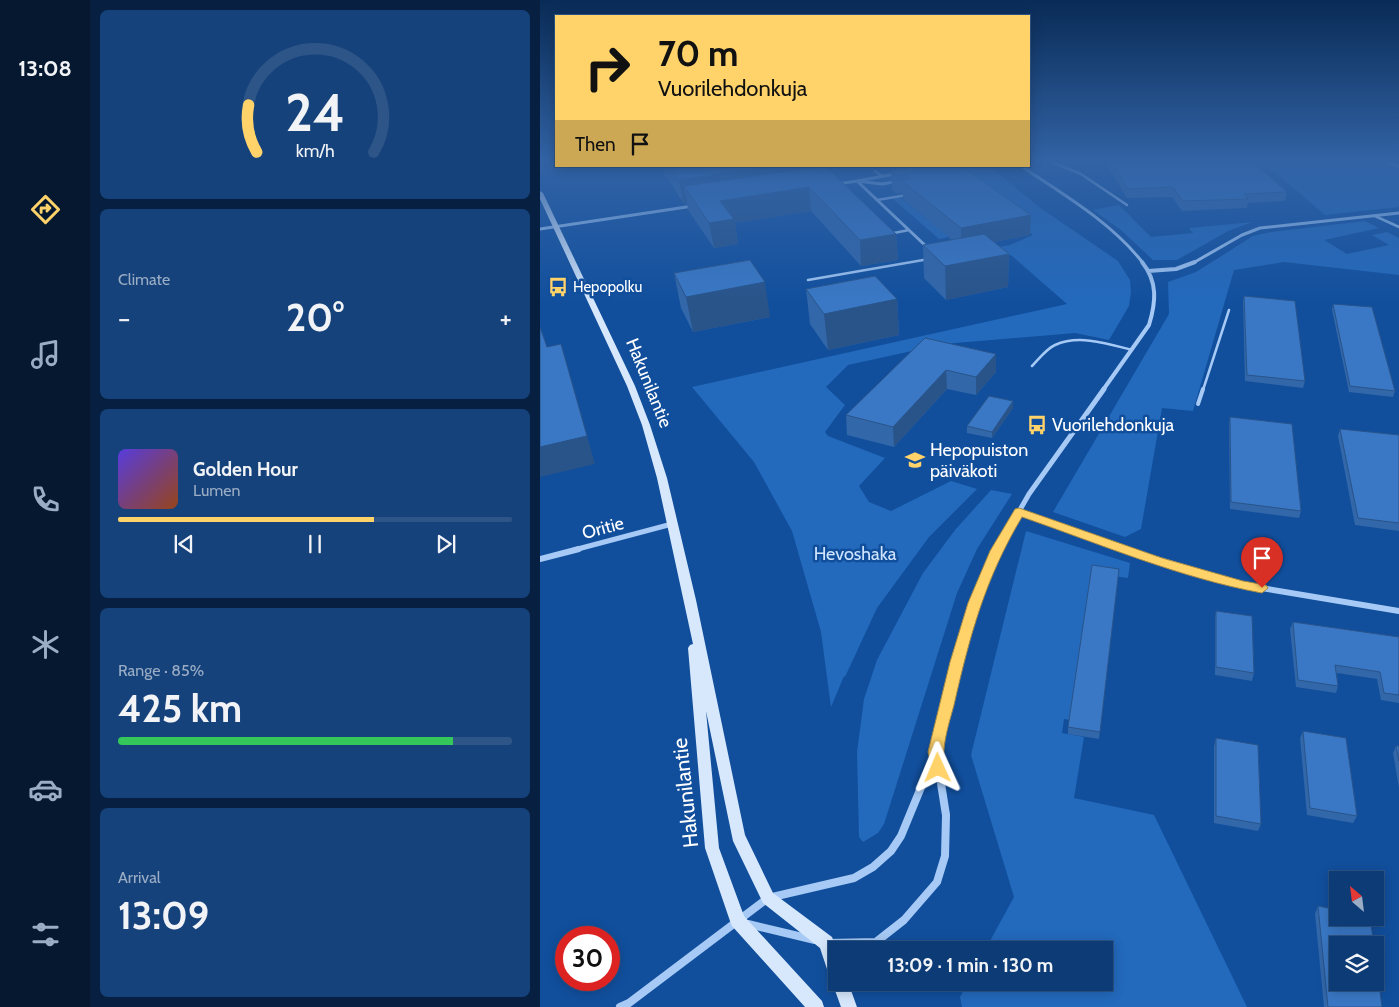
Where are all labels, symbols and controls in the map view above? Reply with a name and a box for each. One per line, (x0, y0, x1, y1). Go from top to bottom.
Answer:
text: 70 m (658, 32, 739, 75)
icon: right (575, 35, 640, 100)
text: 13:08 (18, 55, 72, 82)
text: Vuorilehdonkuja (658, 75, 807, 102)
text: 24 (285, 81, 345, 144)
icon: arrive (626, 130, 654, 158)
text: Then (575, 133, 616, 156)
text: km/h (295, 140, 335, 161)
icon: directions (28, 192, 63, 227)
text: Climate (118, 270, 170, 289)
bus stop icon: Hepopolku (547, 276, 569, 298)
place label: Hepopolku (573, 278, 642, 296)
text: 20° (286, 294, 344, 341)
text: − (118, 301, 130, 335)
text: + (500, 301, 512, 335)
street label: Hakunilantie (621, 335, 677, 431)
icon: music (28, 337, 63, 372)
bus stop icon: Vuorilehdonkuja (1026, 414, 1048, 436)
place label: Vuorilehdonkuja (1052, 414, 1175, 436)
place label: Hepopuiston päiväkoti (930, 439, 1028, 482)
school or university icon: Hepopuiston päiväkoti (904, 449, 926, 471)
text: Golden Hour (193, 458, 298, 481)
text: Lumen (193, 481, 240, 500)
icon: phone (28, 482, 63, 517)
street label: Oritie (580, 512, 626, 544)
icon: previous (170, 530, 198, 558)
icon: pause (301, 530, 329, 558)
icon: next (432, 530, 460, 558)
pin (1241, 537, 1283, 588)
park label: Hevoshaka (814, 543, 897, 565)
icon: arrive (1248, 544, 1276, 572)
icon: climate (28, 627, 63, 662)
text: Range · 85% (118, 661, 204, 680)
text: 425 km (118, 685, 242, 732)
street label: Hakunilantie (667, 737, 703, 849)
position arrow (911, 741, 963, 793)
icon: car (28, 772, 63, 807)
text: Arrival (118, 868, 161, 887)
north arrow (1329, 871, 1384, 926)
map controls (1329, 871, 1384, 991)
text: 13:09 (118, 892, 209, 939)
icon: filters (28, 917, 63, 952)
speed limit sign: 30 (555, 926, 620, 991)
button: layers (1329, 936, 1384, 991)
text: 13:09 · 1 min · 130 m (888, 954, 1053, 977)

